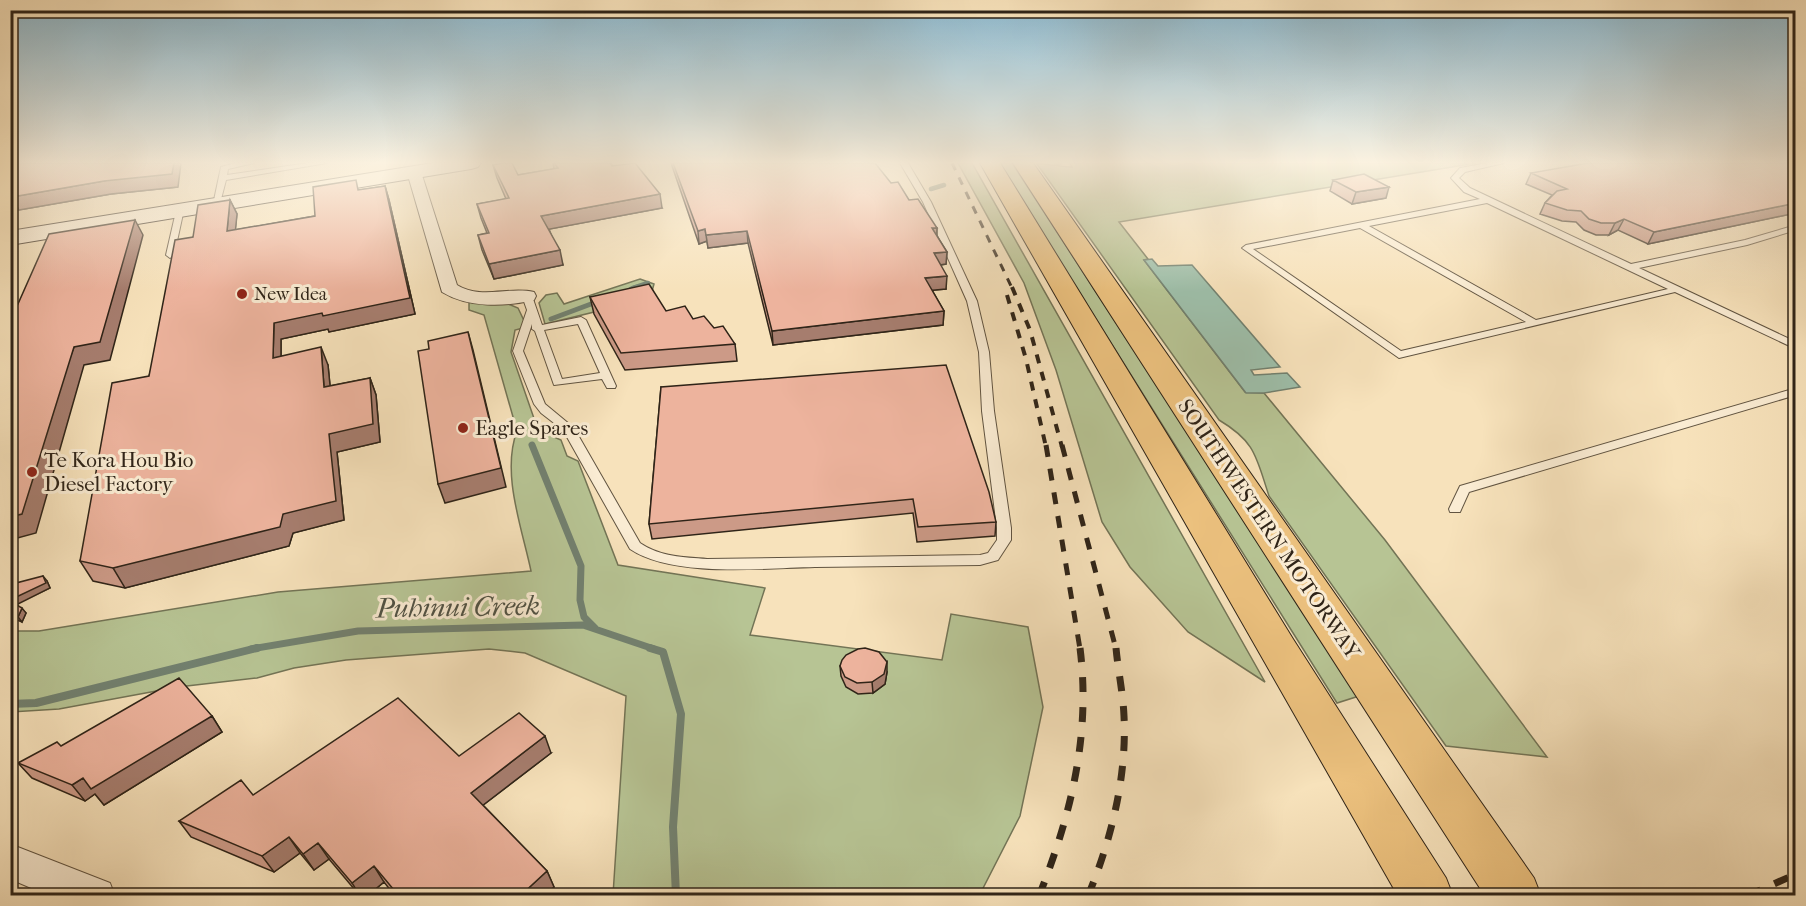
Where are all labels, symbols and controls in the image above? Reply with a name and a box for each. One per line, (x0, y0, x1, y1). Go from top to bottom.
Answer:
place label: New Idea (254, 284, 328, 305)
marker: New Idea (235, 287, 249, 301)
street label: SOUTHWESTERN MOTORWAY (1173, 395, 1365, 664)
place label: Eagle Spares (475, 416, 588, 440)
marker: Eagle Spares (456, 421, 470, 435)
place label: Te Kora Hou Bio Diesel Factory (44, 448, 193, 496)
marker: Te Kora Hou Bio Diesel Factory (25, 465, 39, 479)
water label: Puhinui Creek (375, 590, 540, 624)

